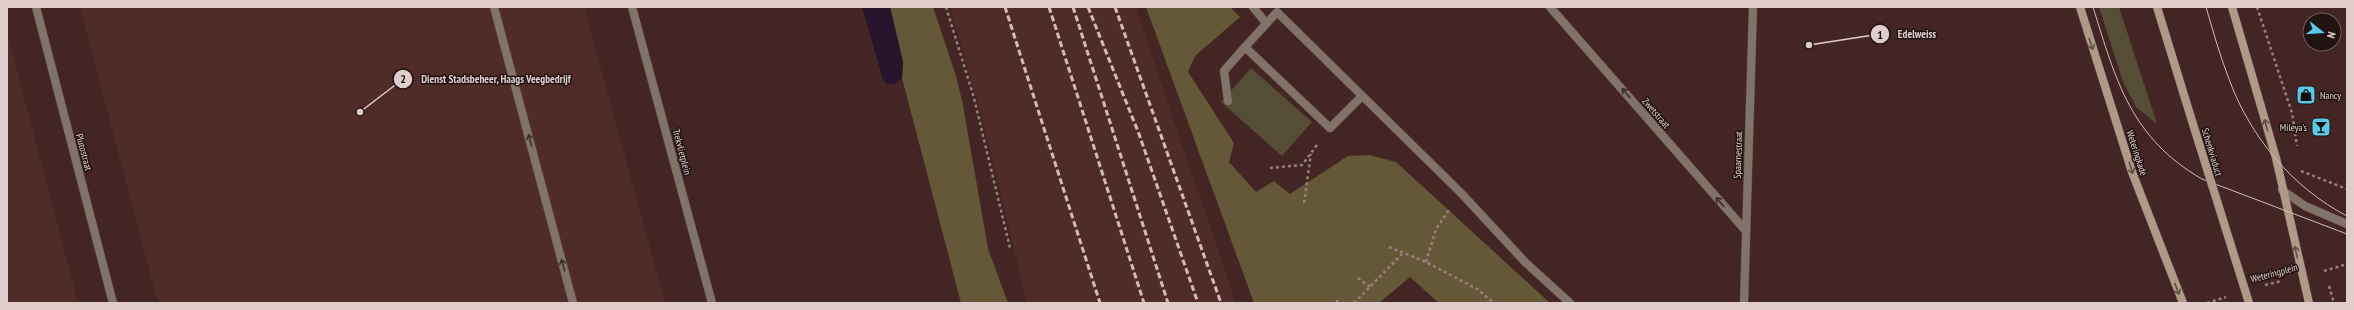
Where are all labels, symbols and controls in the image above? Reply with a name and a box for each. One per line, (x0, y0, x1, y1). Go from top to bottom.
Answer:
north arrow (2302, 12, 2342, 52)
callout: Edelweiss (1870, 23, 1944, 46)
text: 1 (1877, 27, 1883, 42)
text: Edelweiss (1898, 27, 1936, 41)
text: N (2324, 30, 2339, 40)
one-way arrow (2088, 38, 2096, 50)
callout: Dienst Stadsbeheer, Haags Veegbedrijf (393, 68, 579, 91)
text: 2 (400, 71, 406, 86)
text: Dienst Stadsbeheer, Haags Veegbedrijf (421, 72, 572, 86)
shop icon: Nancy (2295, 84, 2317, 106)
one-way arrow (1621, 88, 1630, 99)
place label: Nancy (2320, 89, 2341, 102)
street label: Zwetstraat (1639, 95, 1673, 131)
bar icon: Mileya's (2310, 116, 2332, 138)
one-way arrow (2262, 119, 2269, 132)
place label: Mileya's (2280, 121, 2308, 134)
street label: Schenkviaduct (2199, 126, 2226, 178)
street label: Trekvlietplein (670, 128, 694, 176)
street label: Weteringkade (2124, 129, 2150, 177)
street label: Spaarnestraat (1731, 131, 1745, 179)
street label: Plutostraat (73, 132, 95, 172)
one-way arrow (525, 134, 533, 147)
one-way arrow (2128, 161, 2135, 174)
one-way arrow (1716, 197, 1725, 207)
one-way arrow (2291, 245, 2299, 258)
one-way arrow (559, 259, 566, 272)
street label: Weteringplein (2249, 260, 2299, 286)
one-way arrow (2174, 283, 2182, 295)

